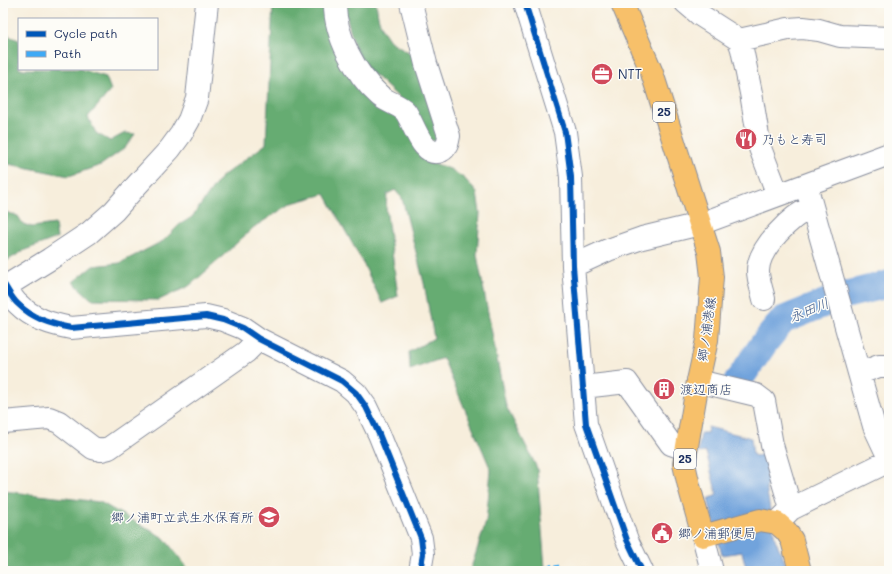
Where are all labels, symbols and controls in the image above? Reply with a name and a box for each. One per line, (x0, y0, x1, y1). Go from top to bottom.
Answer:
legend (18, 18, 158, 70)
text: Cycle path (54, 25, 117, 41)
text: Path (54, 45, 81, 61)
office icon: NTT (589, 61, 615, 87)
place label: NTT (618, 65, 642, 82)
road number: 25 (653, 102, 675, 122)
restaurant icon: 乃もと寿司 (733, 126, 759, 152)
place label: 乃もと寿司 (762, 130, 827, 147)
water label: 永田川 (786, 293, 832, 326)
street label: 郷ノ浦港線 (693, 295, 719, 362)
building icon: 渡辺商店 (651, 376, 677, 402)
place label: 渡辺商店 (680, 380, 732, 397)
road number: 25 (674, 449, 696, 469)
school or university icon: 郷ノ浦町立武生水保育所 (256, 504, 282, 530)
place label: 郷ノ浦町立武生水保育所 (111, 508, 254, 525)
public building icon: 郷ノ浦郵便局 (649, 520, 675, 546)
place label: 郷ノ浦郵便局 (678, 524, 756, 541)

